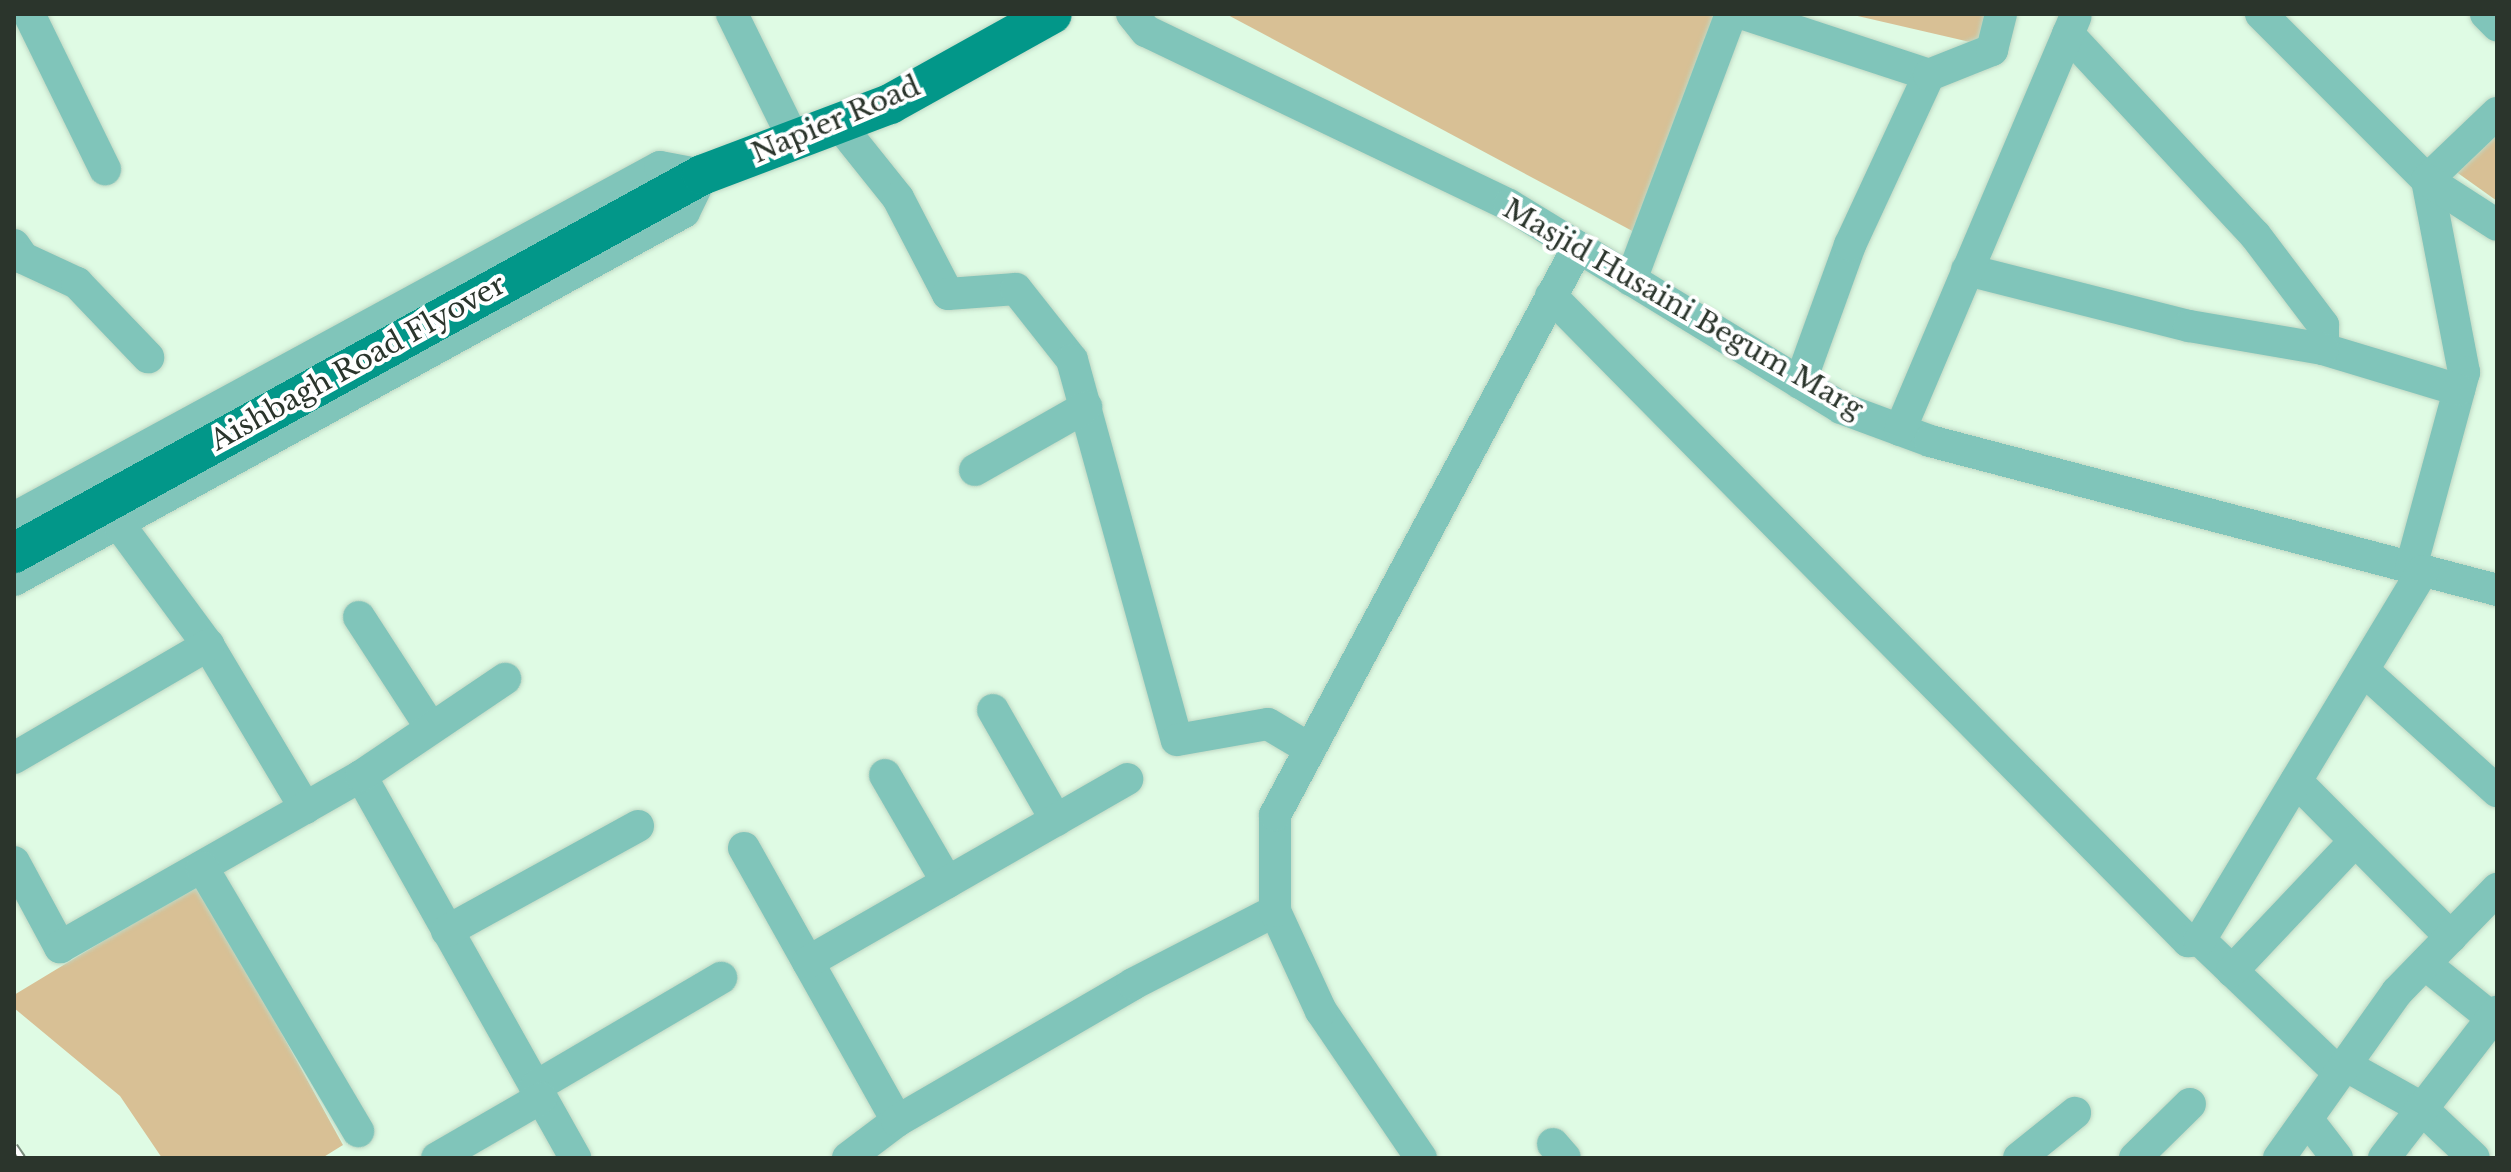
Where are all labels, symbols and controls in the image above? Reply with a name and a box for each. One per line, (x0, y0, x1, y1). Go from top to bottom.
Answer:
street label: Napier Road (746, 69, 926, 171)
street label: Masjid Husaini Begum Marg (1497, 192, 1869, 426)
street label: Aishbagh Road Flyover (205, 268, 511, 458)

